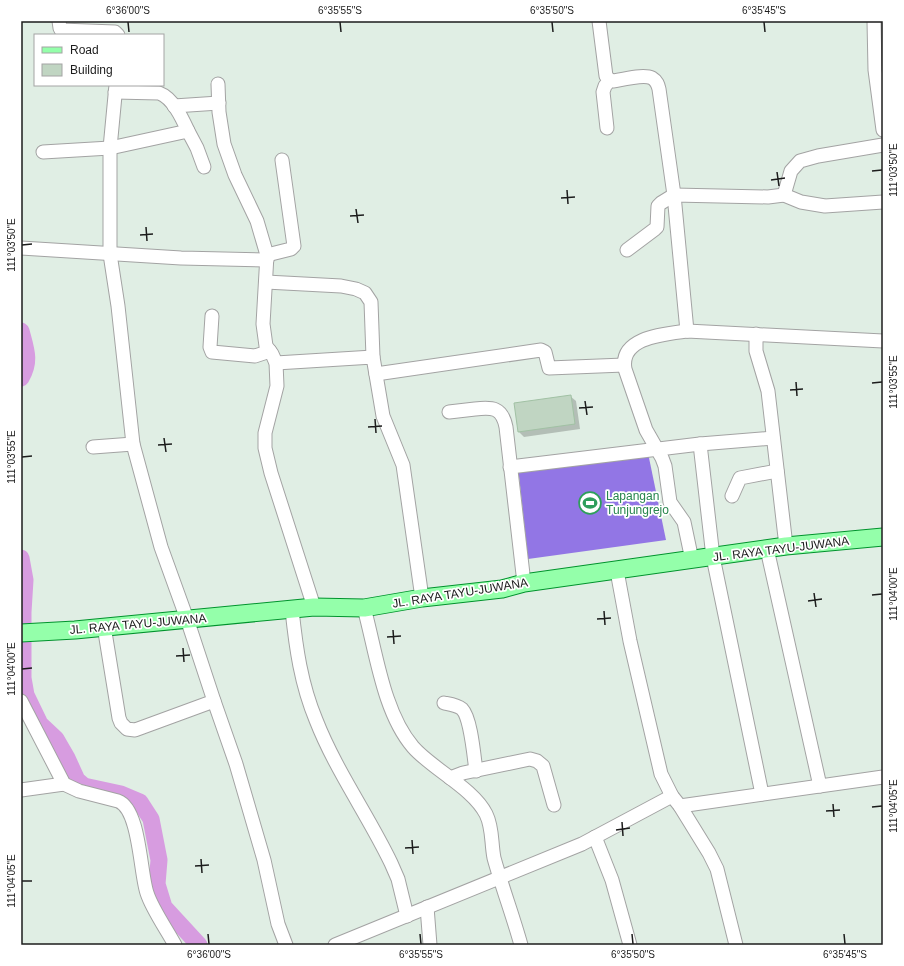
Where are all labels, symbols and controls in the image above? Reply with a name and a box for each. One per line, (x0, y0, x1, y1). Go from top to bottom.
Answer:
text: 6°36'00"S (106, 5, 150, 16)
text: 6°35'55"S (318, 5, 362, 16)
text: 6°35'50"S (530, 5, 574, 16)
text: 6°35'45"S (742, 5, 786, 16)
legend (34, 34, 164, 86)
text: Road (70, 43, 99, 57)
text: Building (70, 63, 113, 77)
text: 111°03'50"E (888, 143, 899, 197)
text: 111°03'50"E (6, 218, 17, 272)
text: 111°03'55"E (888, 355, 899, 409)
text: 111°03'55"E (6, 430, 17, 484)
place label: Lapangan Tunjungrejo (606, 489, 669, 517)
sports icon: Lapangan Tunjungrejo (577, 490, 603, 516)
street label: JL. RAYA TAYU-JUWANA (712, 534, 850, 564)
text: 111°04'00"E (888, 567, 899, 621)
street label: JL. RAYA TAYU-JUWANA (391, 575, 529, 611)
street label: JL. RAYA TAYU-JUWANA (69, 611, 207, 637)
text: 111°04'00"E (6, 642, 17, 696)
text: 111°04'05"E (888, 779, 899, 833)
text: 111°04'05"E (6, 854, 17, 908)
text: 6°36'00"S (187, 949, 231, 960)
text: 6°35'55"S (399, 949, 443, 960)
text: 6°35'50"S (611, 949, 655, 960)
text: 6°35'45"S (823, 949, 867, 960)

